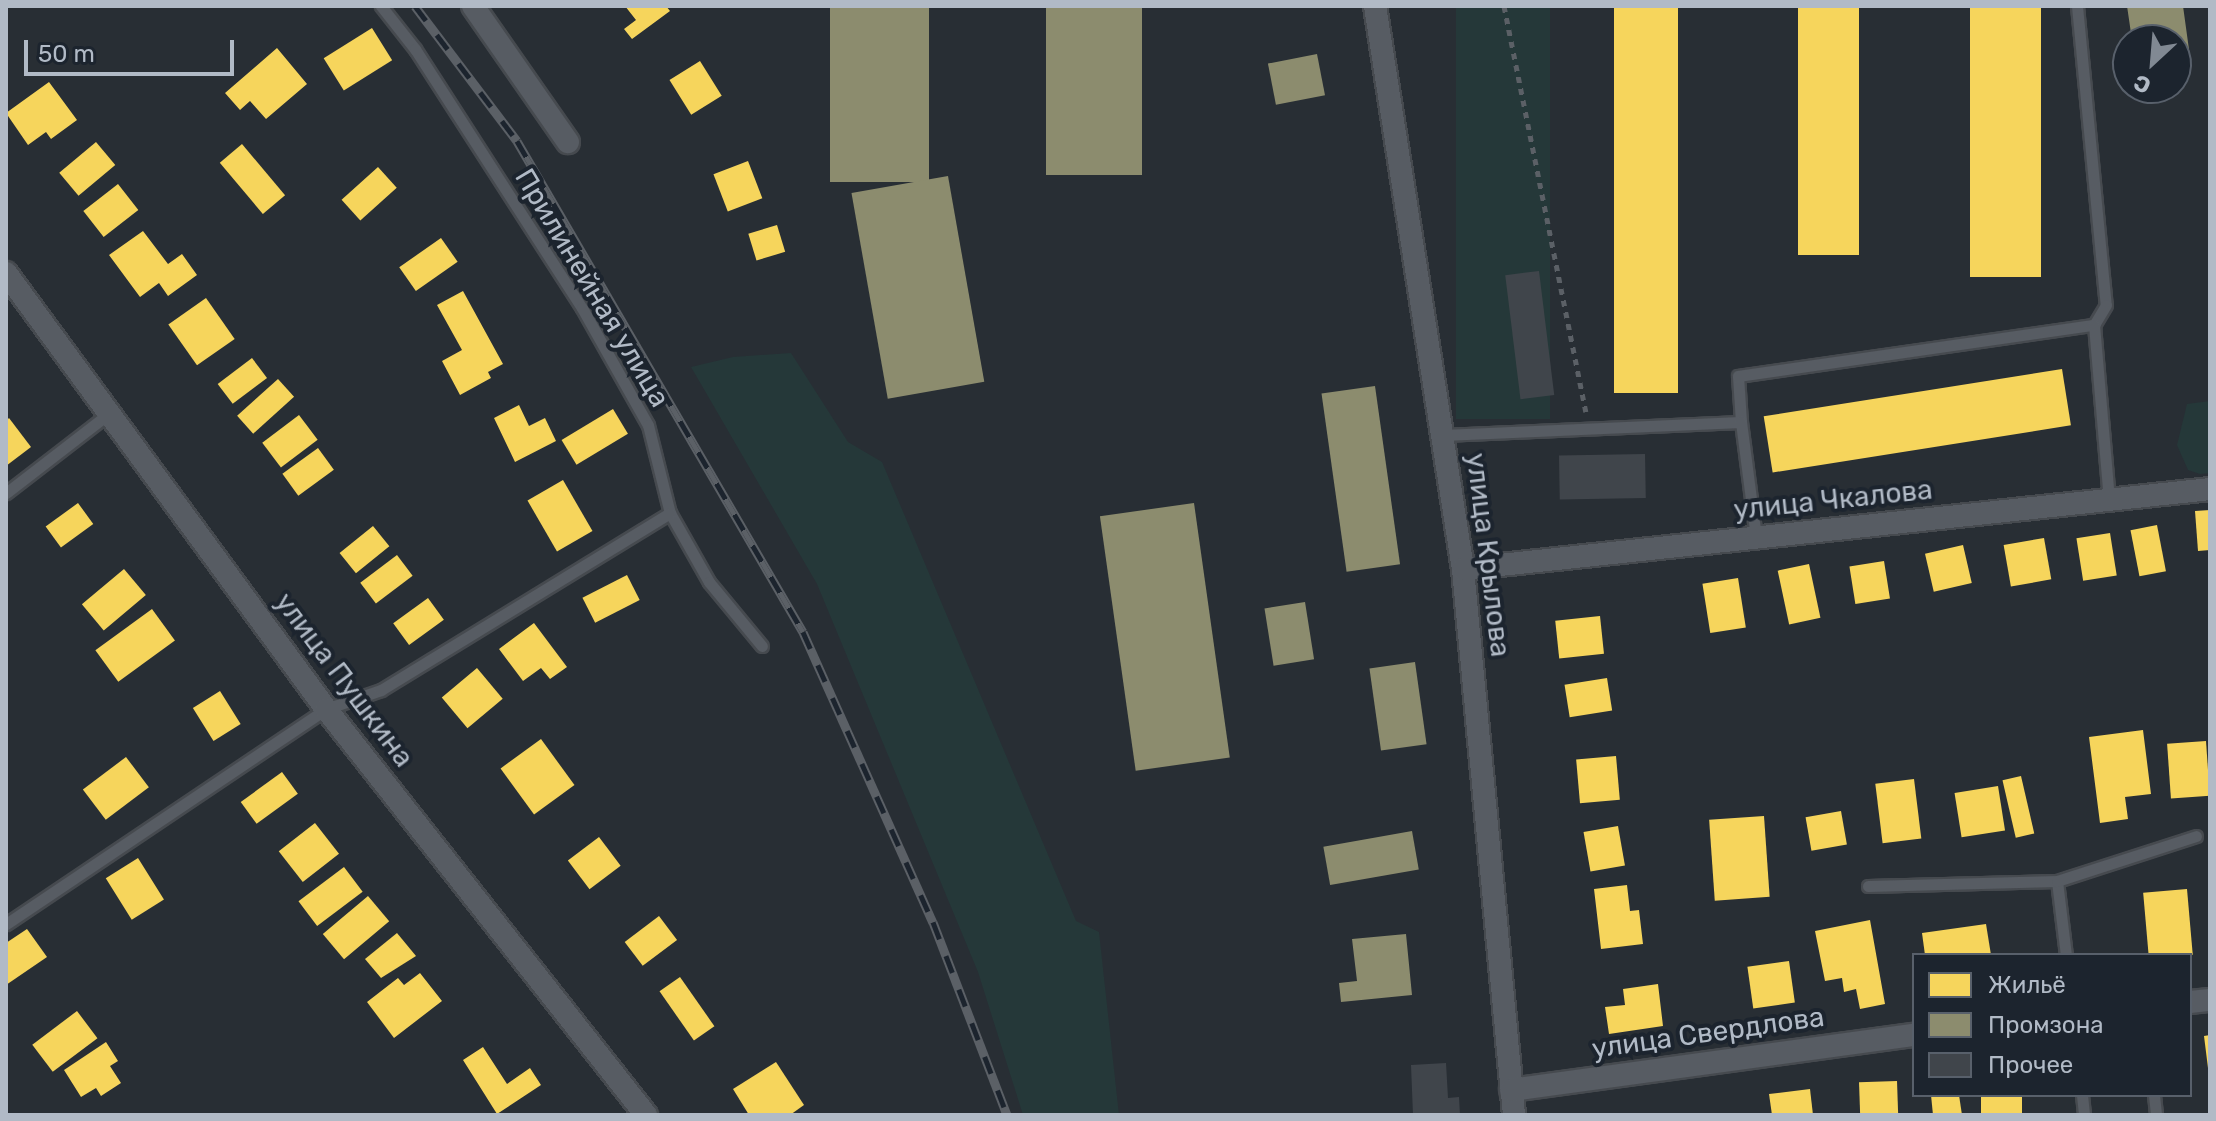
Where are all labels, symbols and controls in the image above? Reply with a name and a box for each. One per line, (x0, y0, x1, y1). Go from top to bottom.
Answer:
scale bar (28, 24, 238, 74)
north arrow (2112, 24, 2192, 104)
text: 50 m (38, 40, 95, 68)
text: С (2129, 69, 2155, 100)
street label: Прилинейная улица (508, 163, 676, 413)
street label: улица Крылова (1459, 451, 1517, 659)
street label: улица Чкалова (1732, 473, 1934, 527)
street label: улица Пушкина (268, 586, 420, 774)
legend (1912, 953, 2192, 1097)
text: Жильё (1988, 971, 2066, 999)
street label: улица Свердлова (1590, 1000, 1826, 1066)
text: Промзона (1988, 1011, 2104, 1039)
text: Прочее (1988, 1051, 2073, 1079)

